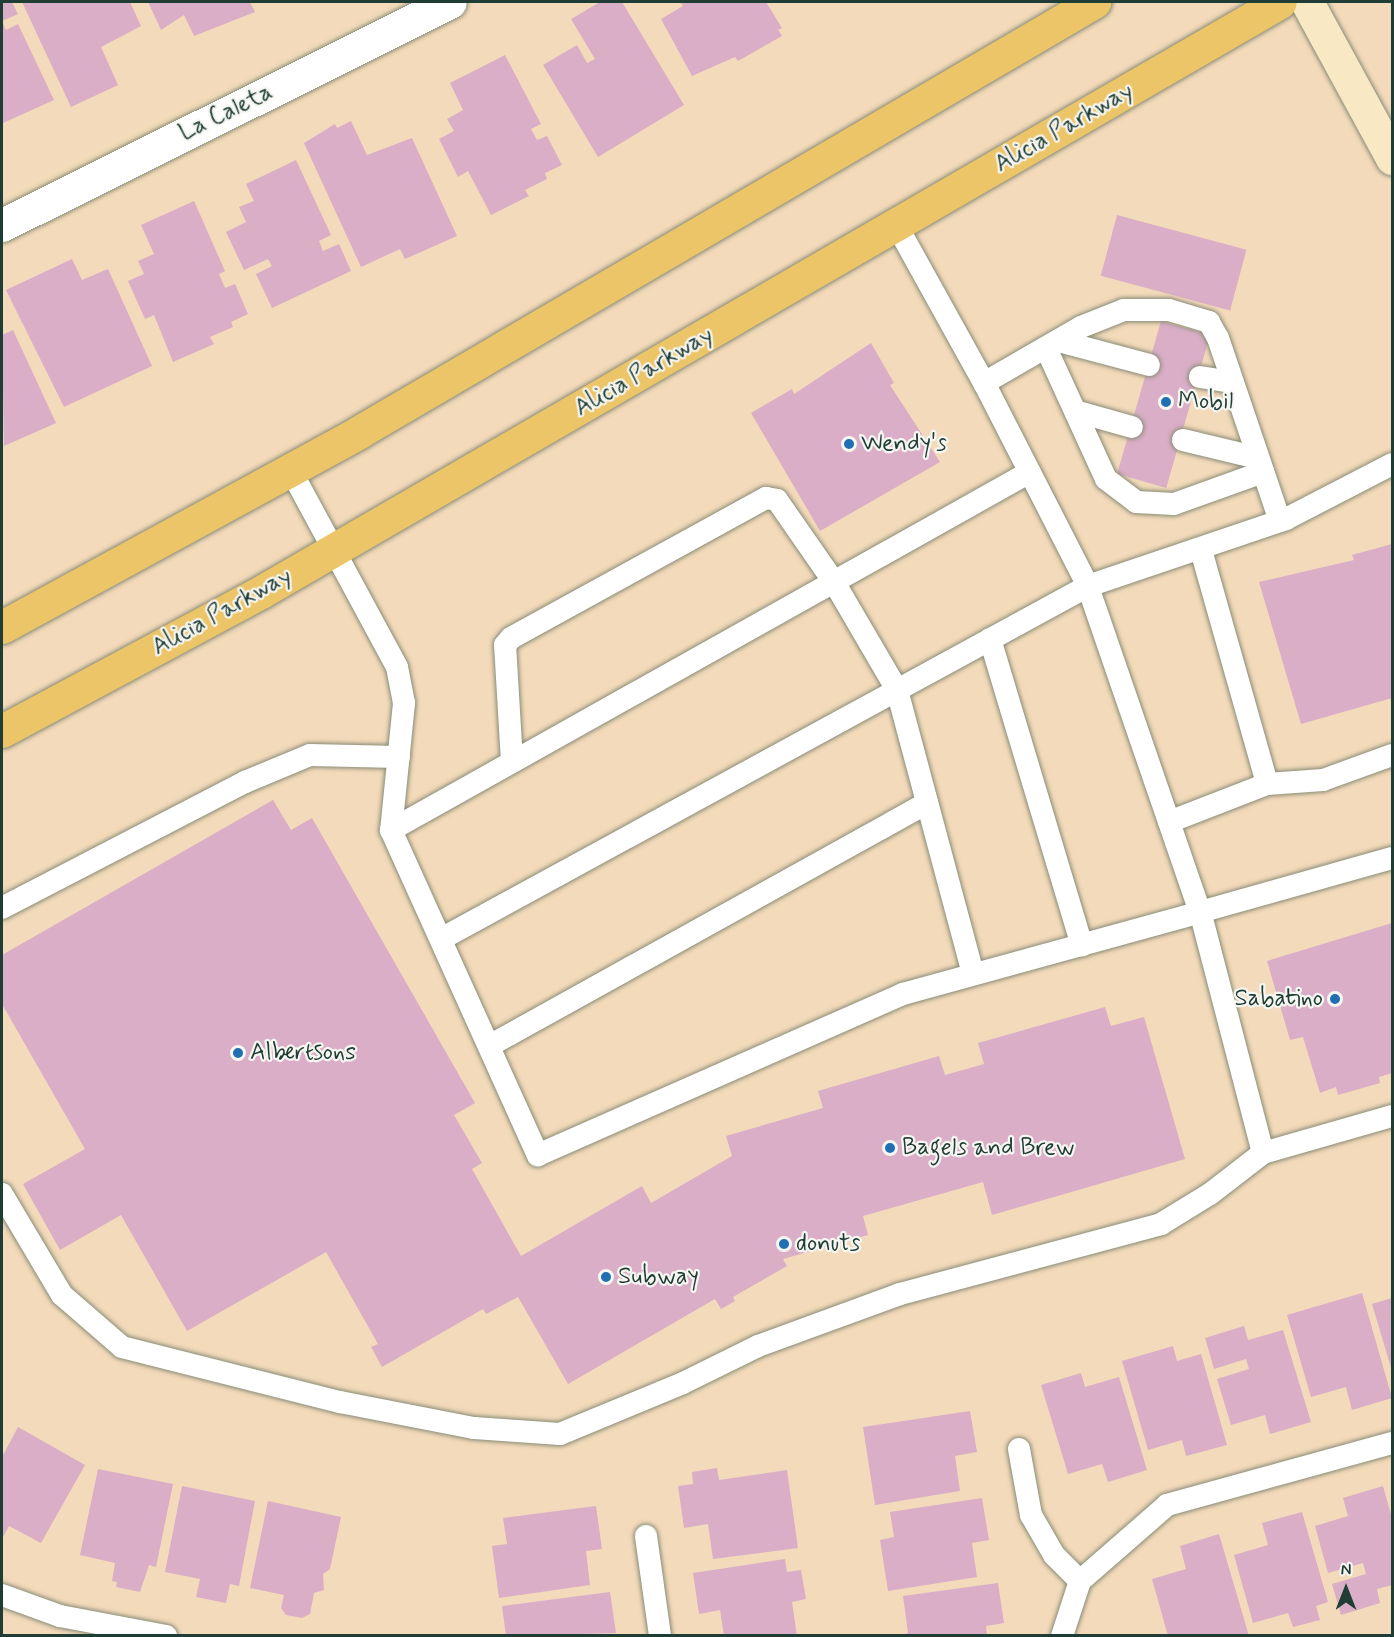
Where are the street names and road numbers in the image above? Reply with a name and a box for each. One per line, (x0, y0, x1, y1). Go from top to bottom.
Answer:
street label: La Caleta (172, 77, 280, 149)
street label: Alicia Parkway (991, 78, 1137, 178)
street label: Alicia Parkway (571, 322, 717, 422)
street label: Alicia Parkway (149, 563, 295, 661)

